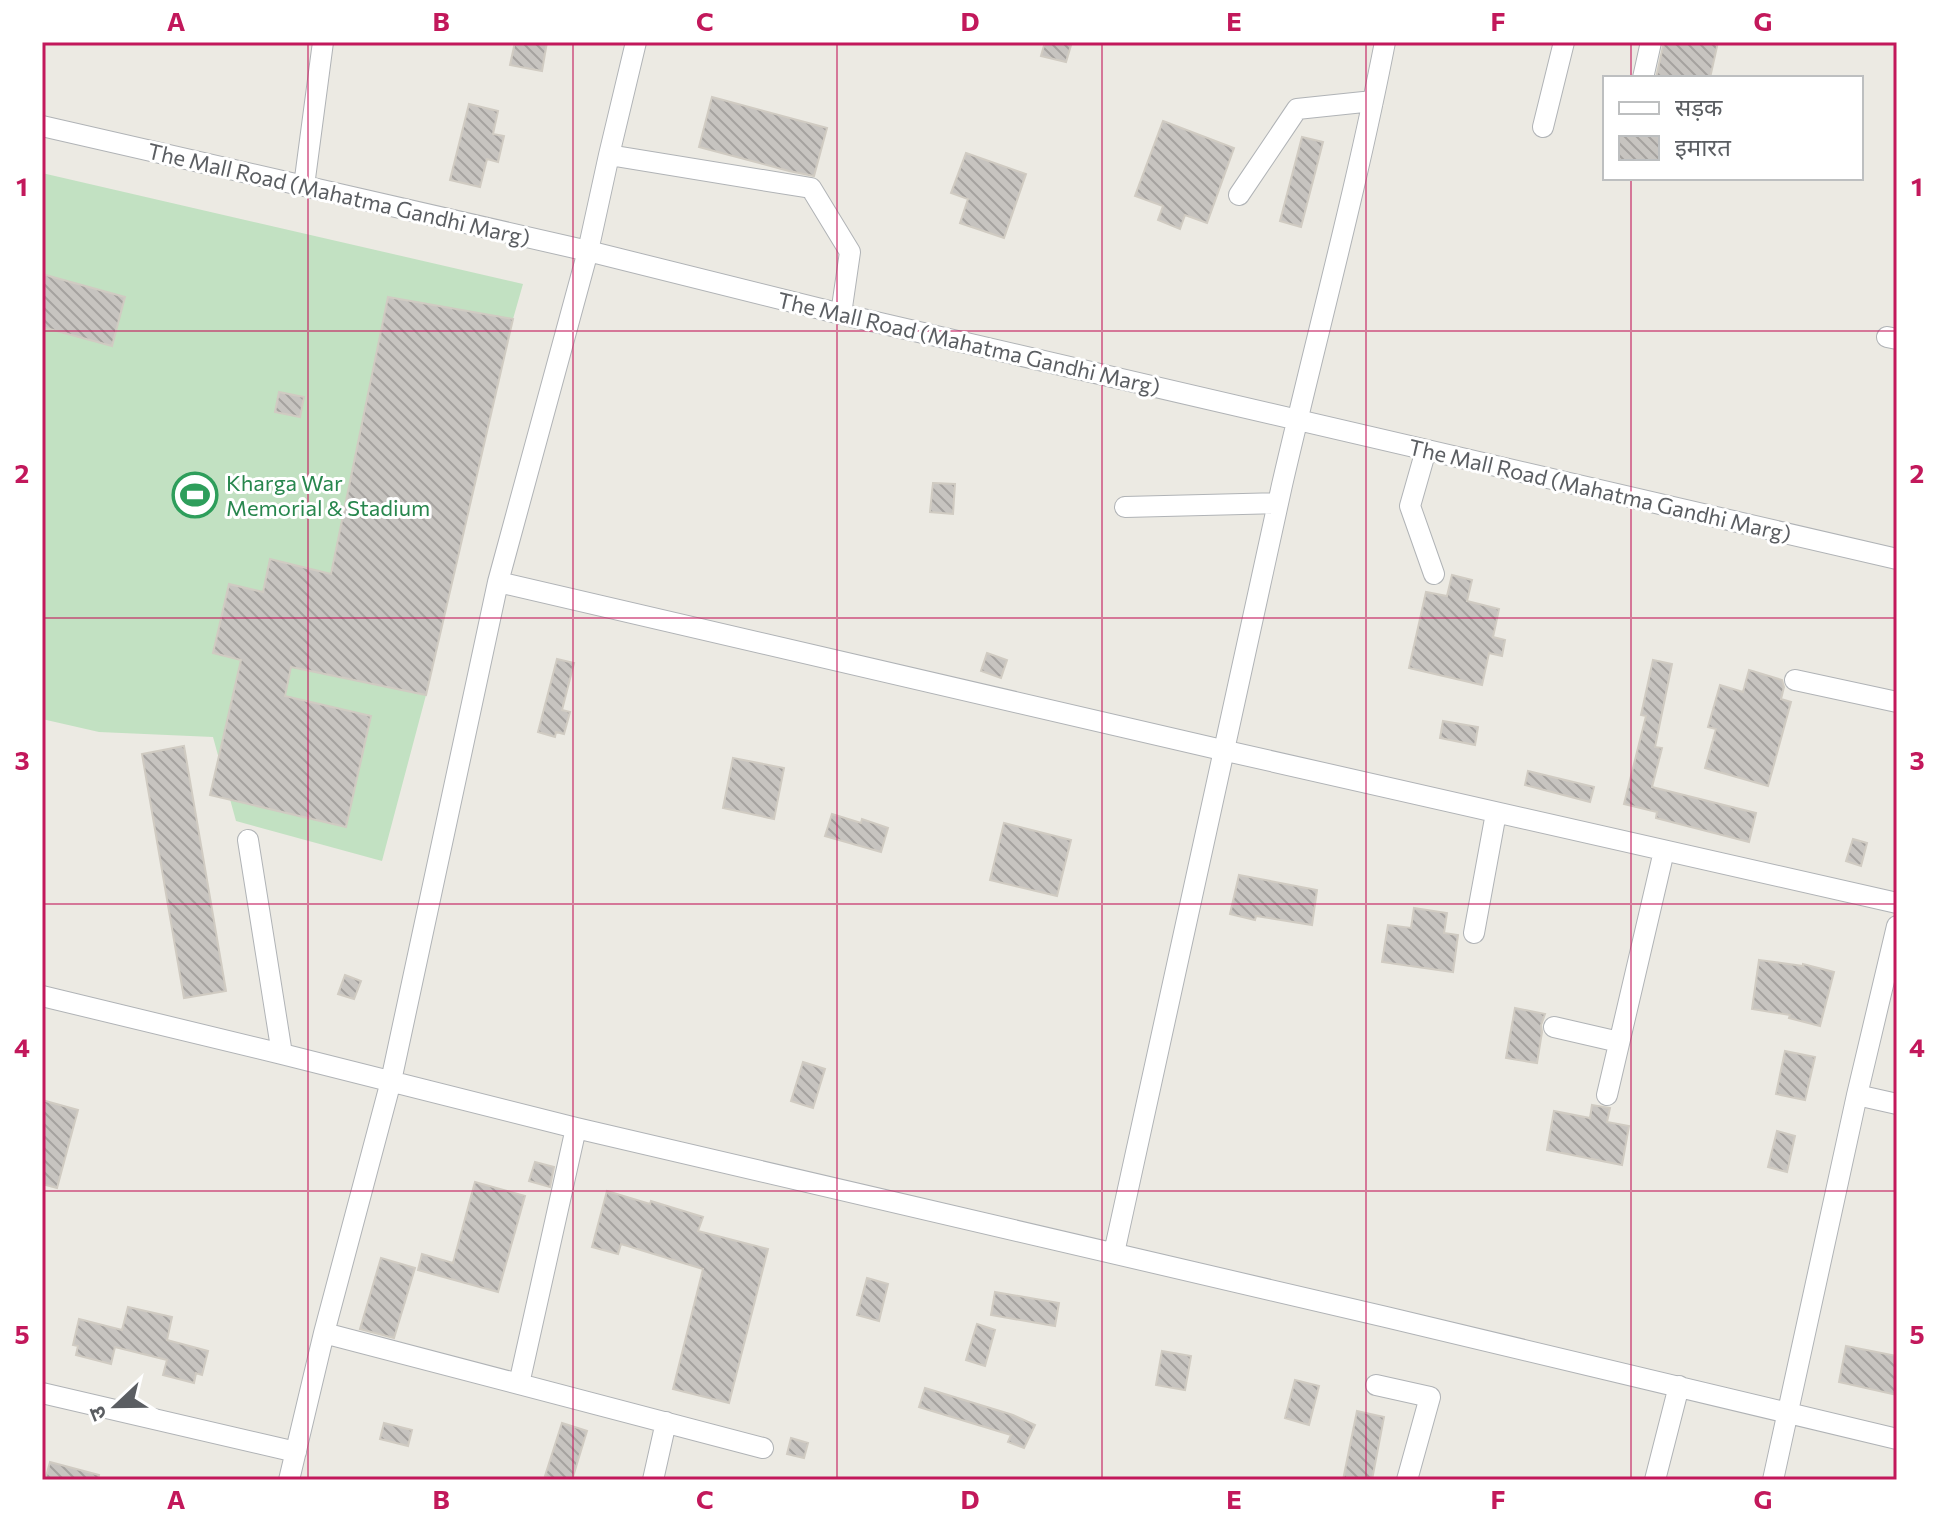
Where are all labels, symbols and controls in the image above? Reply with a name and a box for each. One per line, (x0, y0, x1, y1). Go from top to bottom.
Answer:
text: A (167, 5, 186, 36)
text: B (432, 5, 450, 36)
text: C (696, 5, 714, 36)
text: D (960, 5, 980, 36)
text: E (1226, 5, 1242, 36)
text: F (1490, 5, 1506, 36)
text: G (1754, 5, 1772, 36)
legend (1603, 76, 1863, 180)
text: सड़क (1675, 92, 1723, 121)
text: इमारत (1675, 132, 1732, 161)
street label: The Mall Road (Mahatma Gandhi Marg) (145, 137, 533, 251)
text: 1 (16, 170, 28, 201)
text: 1 (1911, 170, 1923, 201)
street label: The Mall Road (Mahatma Gandhi Marg) (775, 286, 1163, 400)
street label: The Mall Road (Mahatma Gandhi Marg) (1406, 433, 1794, 547)
text: 2 (15, 457, 29, 488)
text: 2 (1910, 457, 1924, 488)
place label: Kharga War Memorial & Stadium (226, 469, 430, 521)
sports icon: Kharga War Memorial & Stadium (171, 471, 219, 519)
text: 3 (14, 744, 30, 775)
text: 3 (1909, 744, 1925, 775)
text: 4 (14, 1031, 30, 1062)
text: 4 (1909, 1031, 1925, 1062)
text: 5 (14, 1318, 30, 1349)
text: 5 (1909, 1318, 1925, 1349)
north arrow (76, 1366, 156, 1446)
text: उ (82, 1402, 112, 1425)
text: A (167, 1483, 186, 1514)
text: B (432, 1483, 450, 1514)
text: C (696, 1483, 714, 1514)
text: D (960, 1483, 980, 1514)
text: E (1226, 1483, 1242, 1514)
text: F (1490, 1483, 1506, 1514)
text: G (1754, 1483, 1772, 1514)

